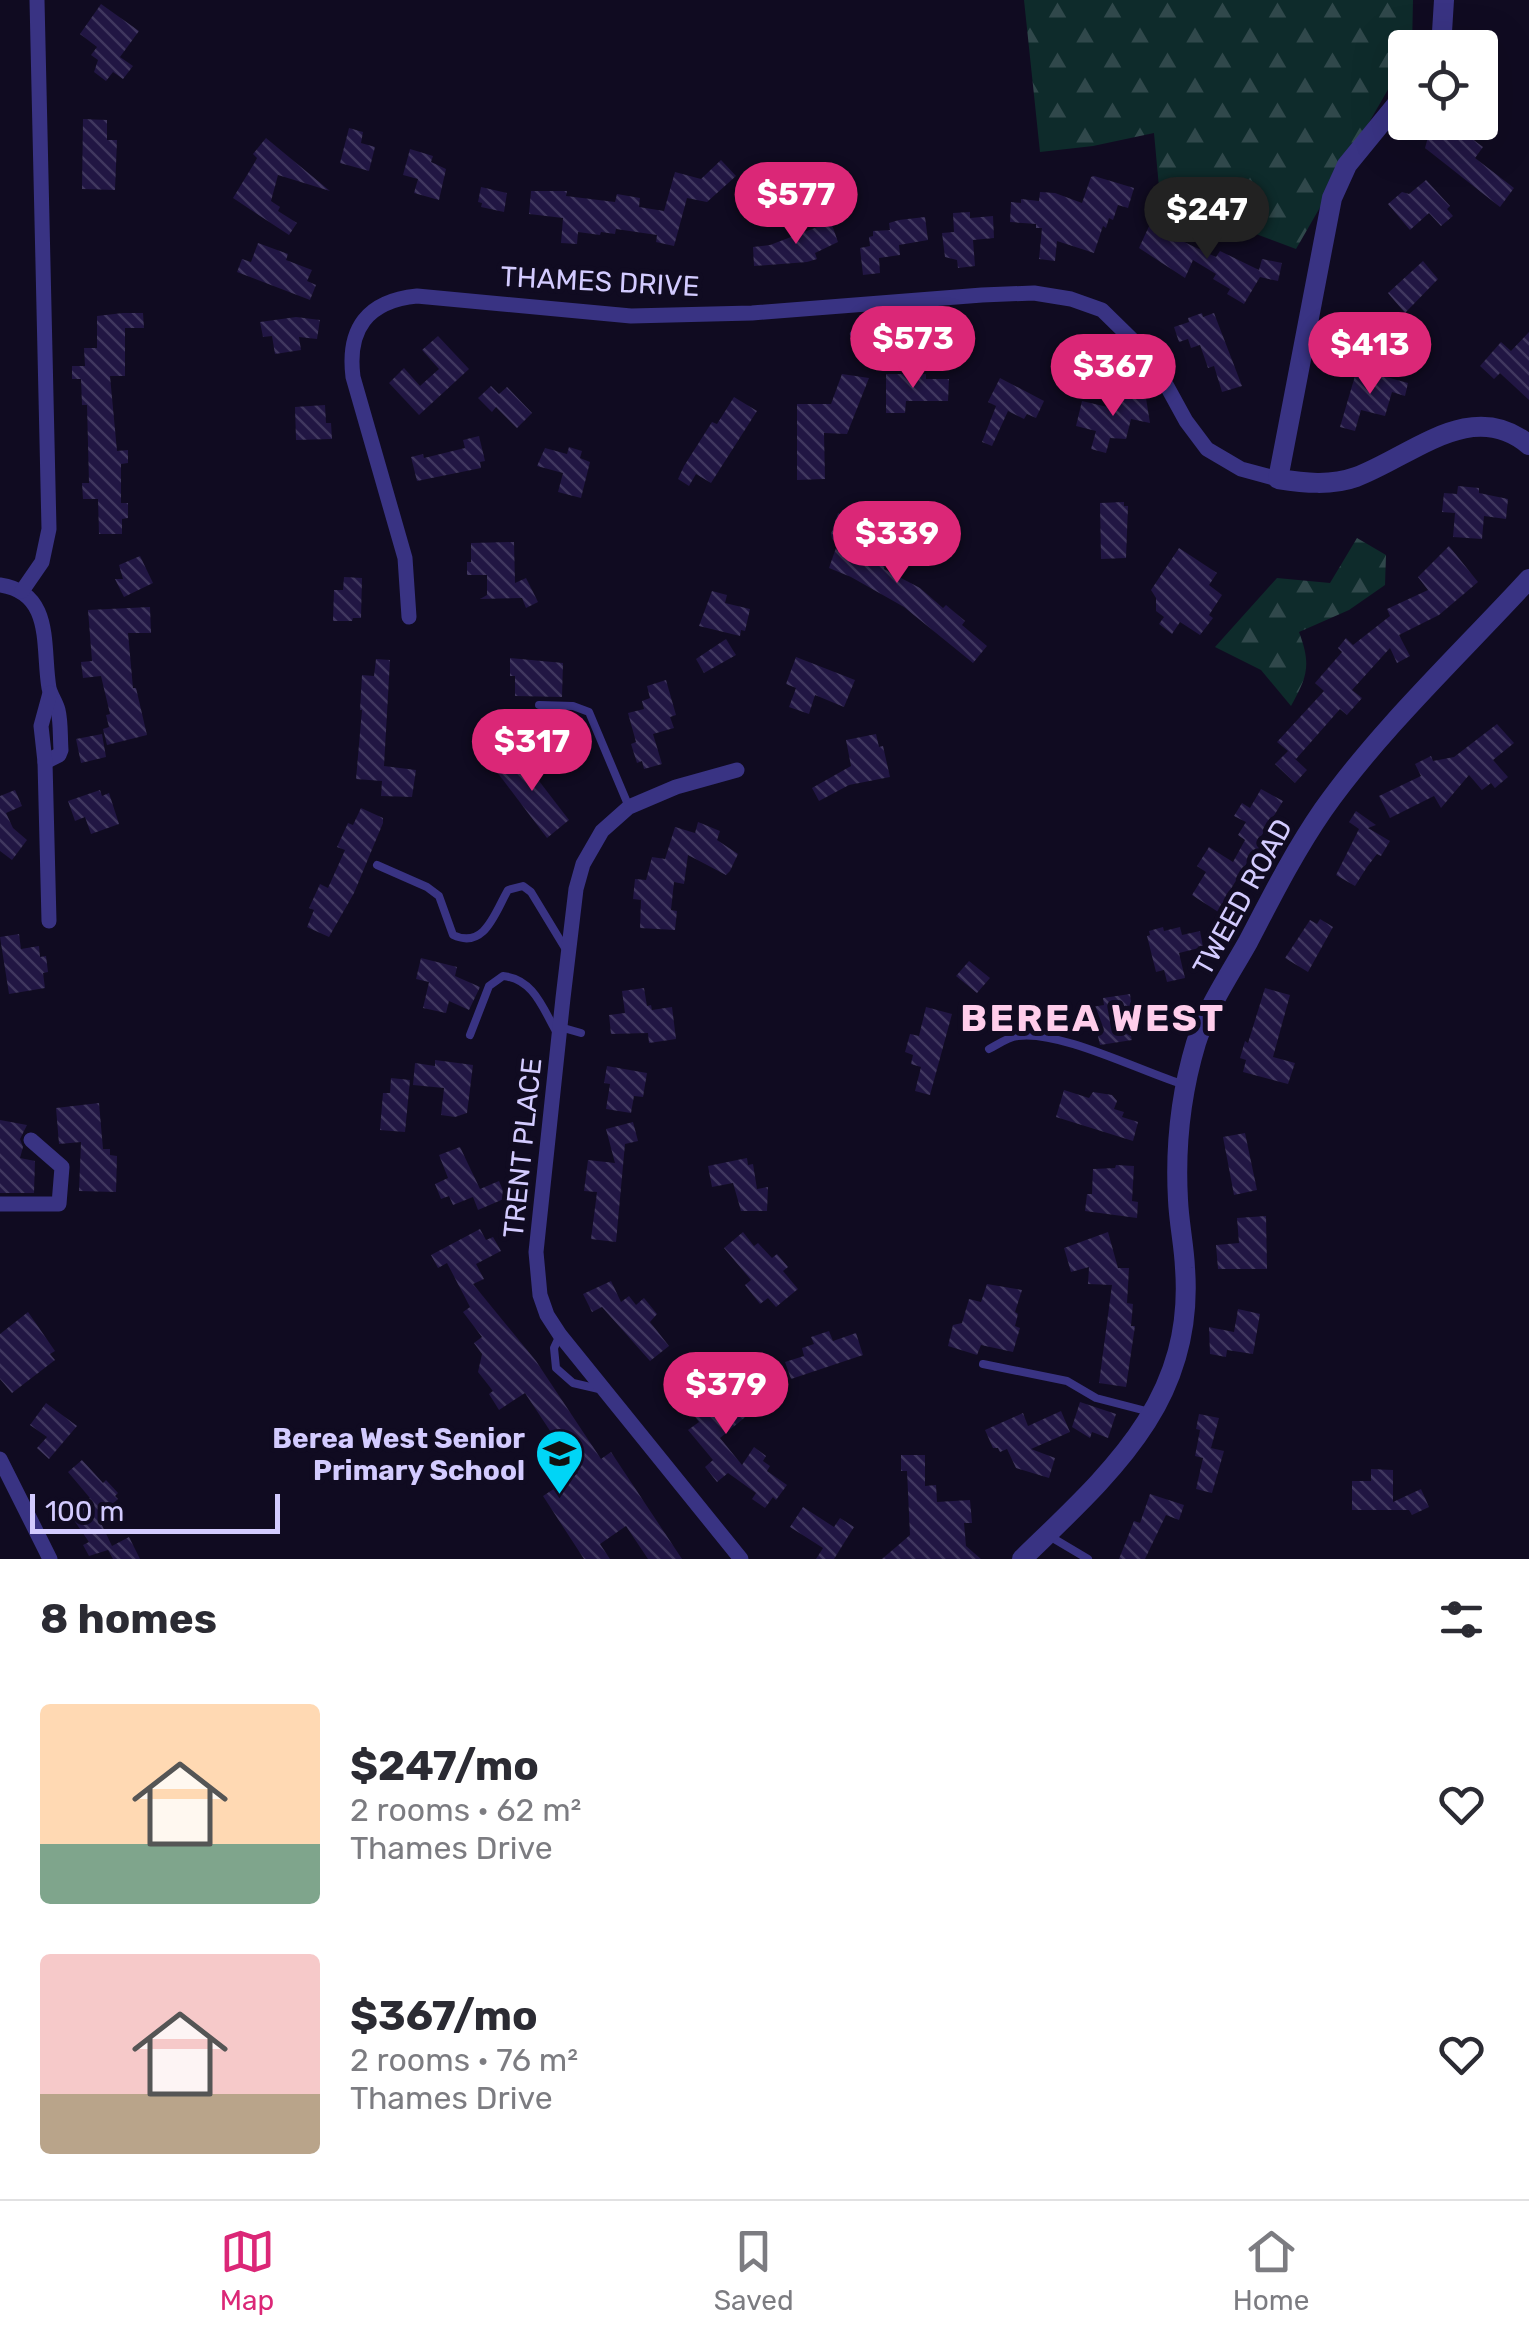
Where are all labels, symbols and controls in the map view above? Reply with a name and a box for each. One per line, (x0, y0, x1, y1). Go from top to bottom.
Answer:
map controls (1388, 30, 1498, 140)
button: locate (1388, 30, 1498, 140)
pin: $577 (737, 162, 855, 247)
text: $577 (757, 175, 835, 213)
pin: $247 (1148, 177, 1266, 262)
text: $247 (1166, 190, 1248, 228)
street label: THAMES DRIVE (500, 260, 700, 303)
pin: $573 (854, 306, 972, 391)
pin: $413 (1311, 312, 1429, 397)
text: $573 (872, 319, 954, 357)
text: $413 (1330, 325, 1410, 363)
pin: $367 (1054, 334, 1172, 419)
text: $367 (1073, 347, 1153, 385)
pin: $339 (838, 501, 956, 586)
text: $339 (855, 514, 939, 552)
pin: $317 (473, 709, 591, 794)
text: $317 (494, 722, 570, 760)
street label: TWEED ROAD (1186, 813, 1299, 981)
district label: BEREA WEST (960, 995, 1226, 1041)
street label: TRENT PLACE (497, 1056, 548, 1240)
pin: $379 (667, 1352, 785, 1437)
text: $379 (685, 1365, 767, 1403)
place label: Berea West Senior Primary School (272, 1422, 525, 1487)
school or university icon: Berea West Senior Primary School (534, 1428, 586, 1496)
scale bar (30, 1489, 280, 1534)
text: 100 m (45, 1495, 124, 1528)
icon: filters (1434, 1592, 1489, 1647)
text: 8 homes (40, 1594, 217, 1644)
text: $247/mo (350, 1741, 539, 1791)
icon: home (120, 1744, 240, 1864)
icon: heart (1434, 1777, 1489, 1832)
text: 2 rooms · 62 m² (350, 1791, 582, 1829)
text: Thames Drive (350, 1829, 553, 1867)
text: $367/mo (350, 1991, 538, 2041)
icon: home (120, 1994, 240, 2114)
icon: heart (1434, 2027, 1489, 2082)
text: 2 rooms · 76 m² (350, 2041, 578, 2079)
text: Thames Drive (350, 2079, 553, 2117)
tab: Map (220, 2224, 275, 2317)
tab: Saved (714, 2224, 794, 2317)
tab: Home (1233, 2224, 1309, 2317)

